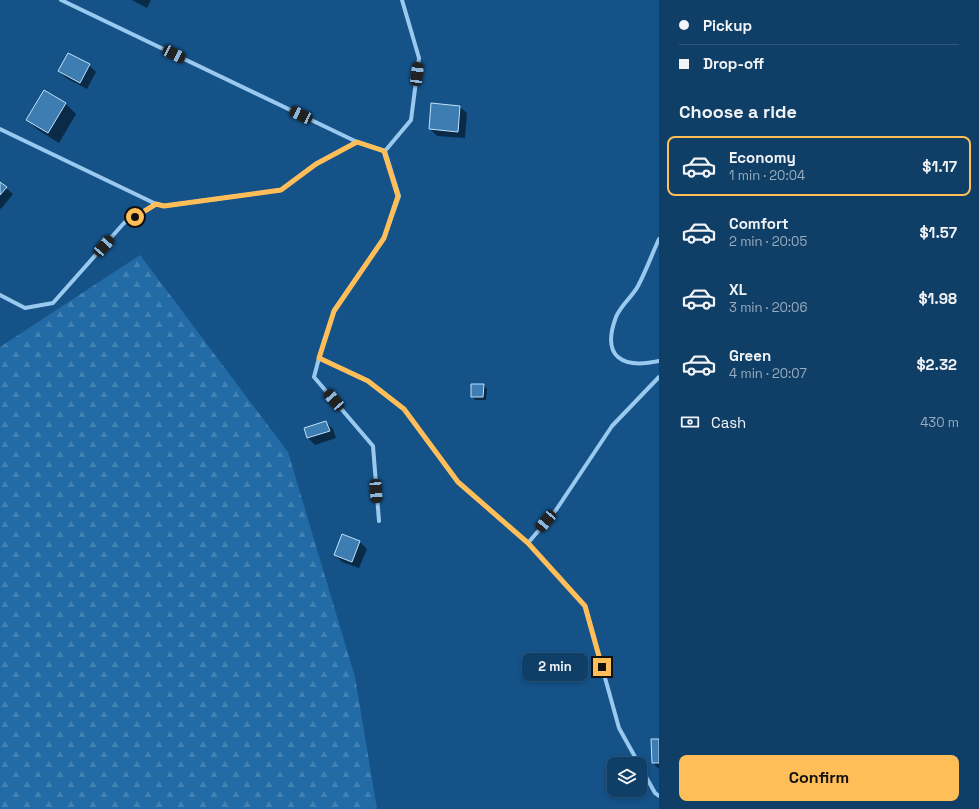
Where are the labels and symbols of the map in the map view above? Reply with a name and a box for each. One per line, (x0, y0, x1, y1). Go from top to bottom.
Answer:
car (161, 43, 187, 65)
car (410, 61, 424, 87)
car (288, 104, 314, 126)
route start (126, 208, 144, 226)
car (92, 233, 116, 259)
car (322, 387, 346, 413)
car (369, 479, 383, 503)
car (534, 508, 558, 534)
callout: 2 min (522, 653, 588, 681)
route end (593, 658, 611, 676)

